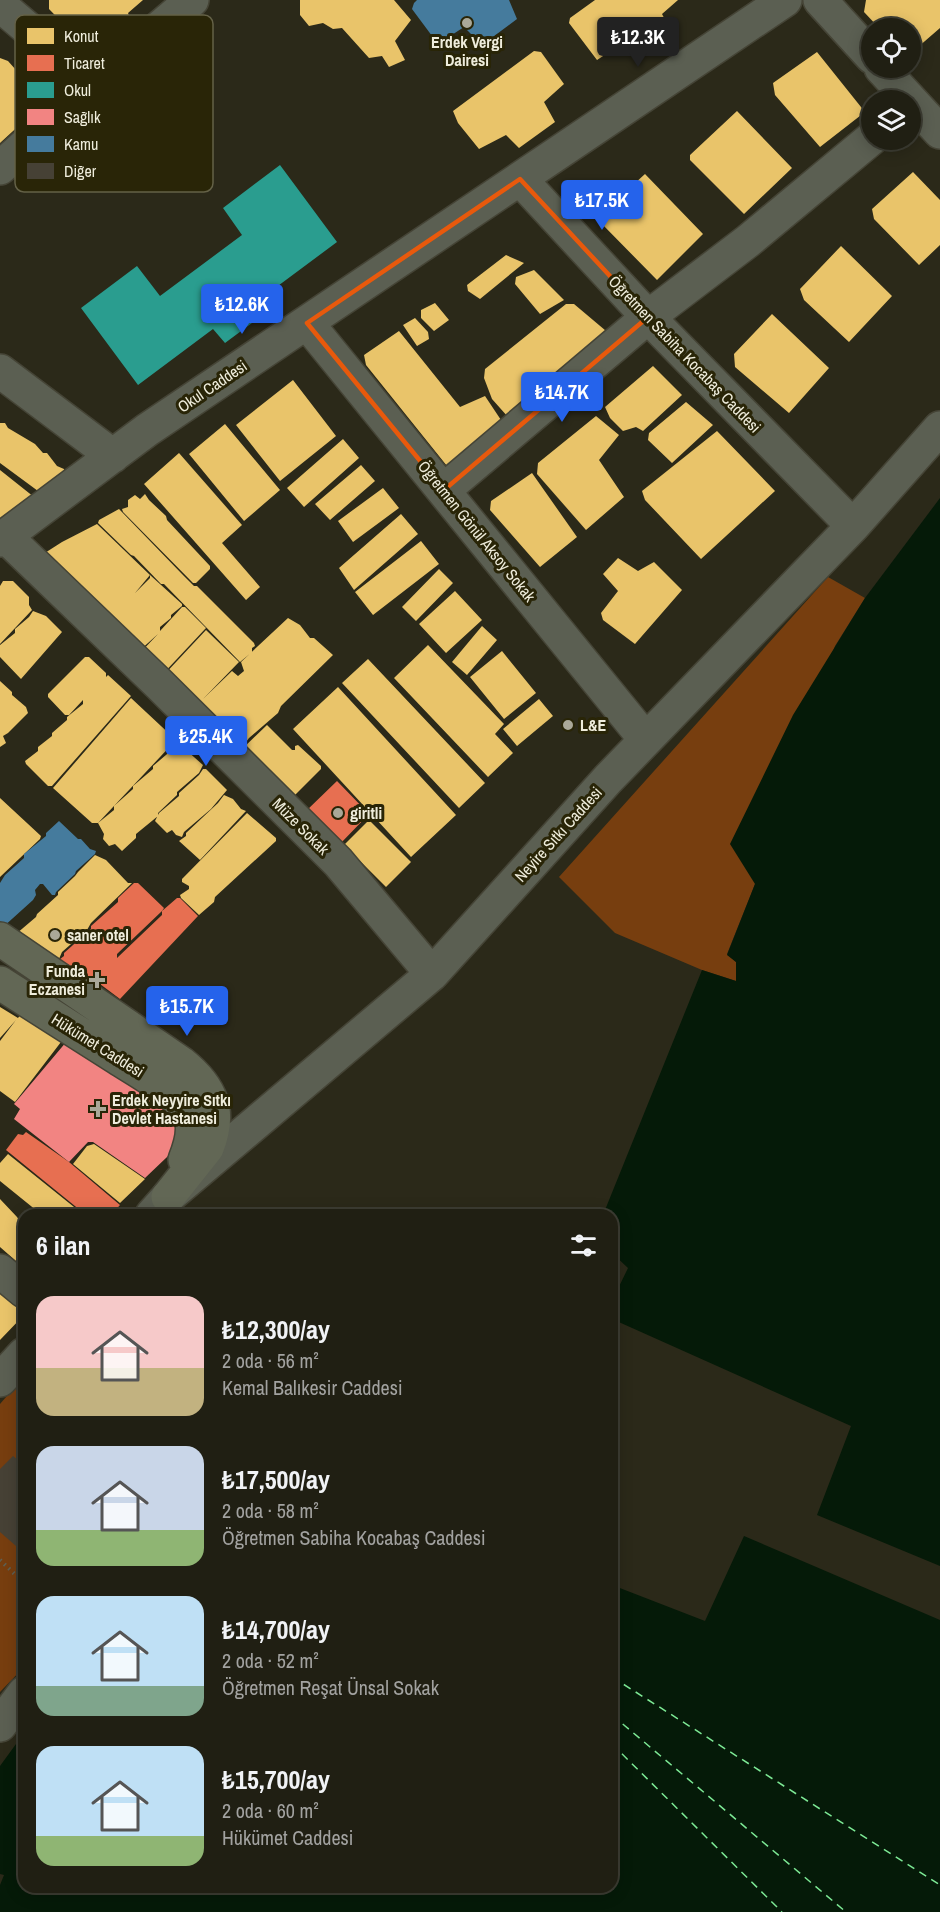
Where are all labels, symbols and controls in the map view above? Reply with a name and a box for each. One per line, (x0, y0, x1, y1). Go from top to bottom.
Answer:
legend (15, 15, 213, 192)
marker: Erdek Vergi Dairesi (460, 16, 474, 30)
pin: ₺12.3K (589, 17, 687, 68)
map controls (861, 18, 921, 150)
button: locate (861, 18, 921, 78)
text: ₺12.3K (611, 23, 665, 50)
text: Konut (64, 25, 99, 47)
place label: Erdek Vergi Dairesi (431, 31, 503, 71)
text: Ticaret (64, 52, 105, 74)
text: Okul (64, 79, 91, 101)
button: layers (861, 90, 921, 150)
text: Sağlık (64, 106, 101, 128)
text: Kamu (64, 133, 98, 155)
text: Diğer (64, 160, 97, 182)
pin: ₺17.5K (553, 180, 651, 231)
text: ₺17.5K (575, 186, 629, 213)
street label: Öğretmen Sabiha Kocabaş Caddesi (604, 271, 766, 437)
pin: ₺12.6K (193, 284, 291, 335)
text: ₺12.6K (215, 290, 269, 317)
street label: Okul Caddesi (173, 355, 251, 417)
pin: ₺14.7K (513, 372, 611, 423)
text: ₺14.7K (535, 378, 589, 405)
street label: Öğretmen Gönül Aksoy Sokak (413, 456, 541, 607)
place label: L&E (580, 714, 606, 736)
pin: ₺25.4K (157, 716, 255, 767)
marker: L&E (561, 718, 575, 732)
text: ₺25.4K (179, 722, 233, 749)
street label: Neyire Sıtkı Caddesi (509, 782, 607, 886)
street label: Müze Sokak (268, 793, 335, 860)
place label: giritli (350, 802, 382, 824)
marker: giritli (331, 806, 345, 820)
place label: saner otel (67, 924, 129, 946)
marker: saner otel (48, 928, 62, 942)
place label: Funda Eczanesi (29, 960, 86, 1000)
marker: Funda Eczanesi (90, 973, 104, 987)
pin: ₺15.7K (138, 986, 236, 1037)
text: ₺15.7K (160, 992, 214, 1019)
street label: Hükümet Caddesi (48, 1008, 148, 1082)
place label: Erdek Neyyire Sıtkı Devlet Hastanesi (112, 1089, 231, 1129)
marker: Erdek Neyyire Sıtkı Devlet Hastanesi (89, 1100, 107, 1118)
text: 6 ilan (36, 1228, 91, 1263)
icon: filters (567, 1229, 600, 1262)
text: ₺12,300/ay (222, 1312, 330, 1347)
icon: home (84, 1320, 156, 1392)
text: 2 oda · 56 m² (222, 1347, 319, 1374)
text: Kemal Balıkesir Caddesi (222, 1374, 402, 1401)
text: ₺17,500/ay (222, 1462, 330, 1497)
icon: home (84, 1470, 156, 1542)
text: 2 oda · 58 m² (222, 1497, 319, 1524)
text: Öğretmen Sabiha Kocabaş Caddesi (222, 1524, 485, 1551)
text: ₺14,700/ay (222, 1612, 330, 1647)
icon: home (84, 1620, 156, 1692)
text: 2 oda · 52 m² (222, 1647, 319, 1674)
text: Öğretmen Reşat Ünsal Sokak (222, 1674, 439, 1701)
text: ₺15,700/ay (222, 1762, 330, 1797)
icon: home (84, 1770, 156, 1842)
text: 2 oda · 60 m² (222, 1797, 319, 1824)
text: Hükümet Caddesi (222, 1824, 353, 1851)

